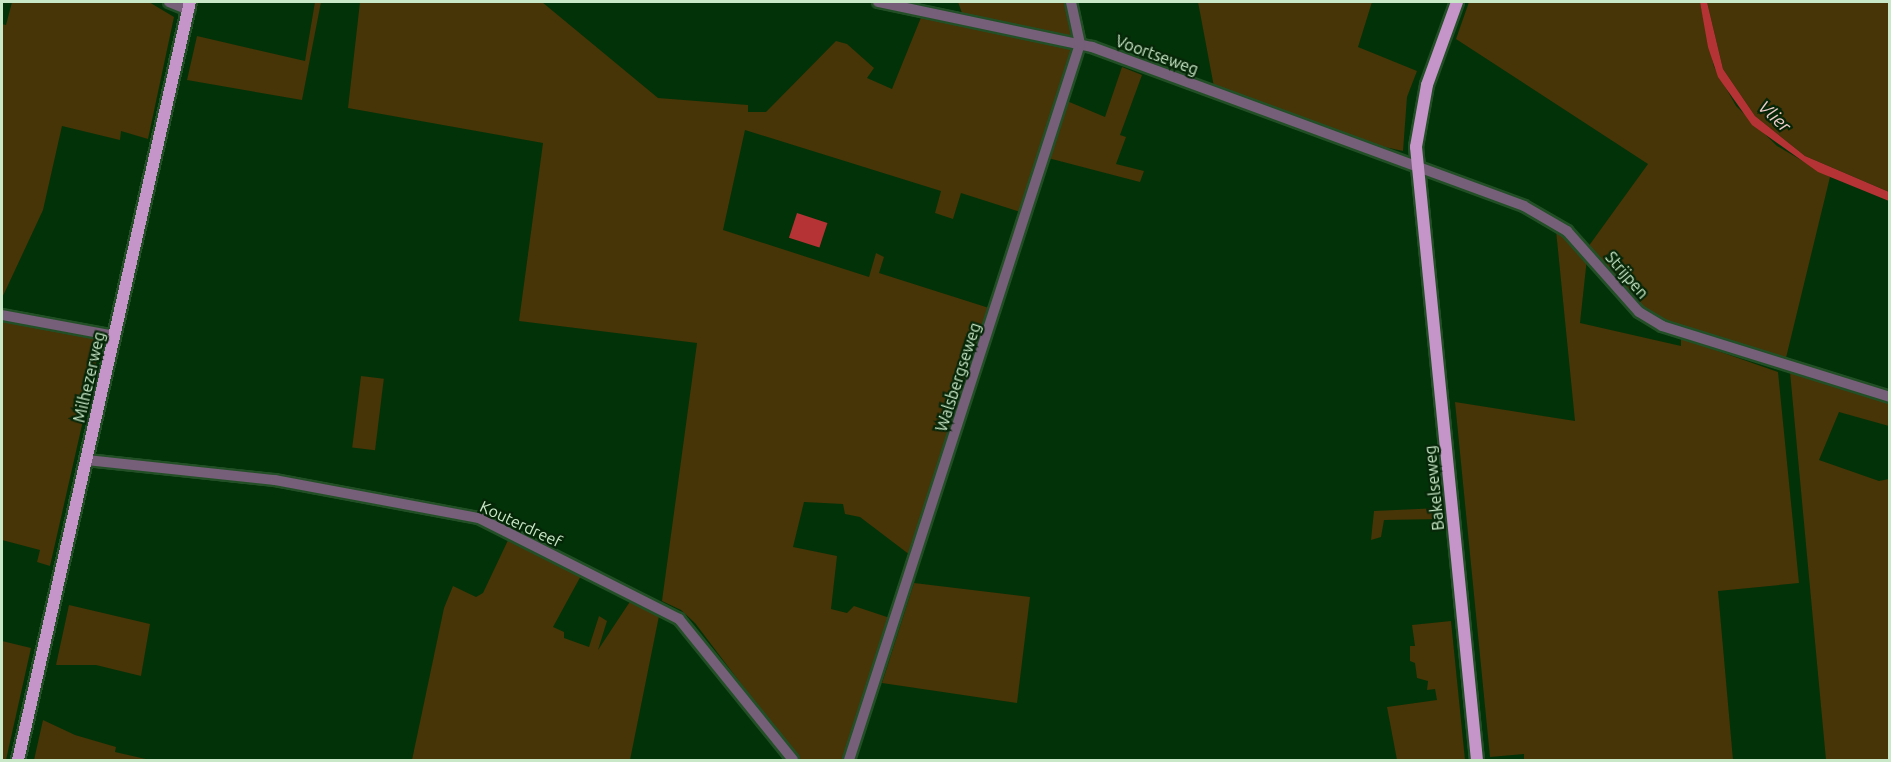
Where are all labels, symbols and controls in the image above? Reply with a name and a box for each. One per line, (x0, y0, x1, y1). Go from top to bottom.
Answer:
street label: Voortseweg (1113, 31, 1201, 79)
water label: Vlier (1754, 96, 1796, 136)
street label: Strijpen (1601, 248, 1653, 302)
street label: Walsbergseweg (931, 320, 985, 434)
street label: Milhezerweg (69, 330, 109, 424)
street label: Bakelseweg (1420, 445, 1448, 531)
street label: Kouterdreef (477, 497, 565, 551)

